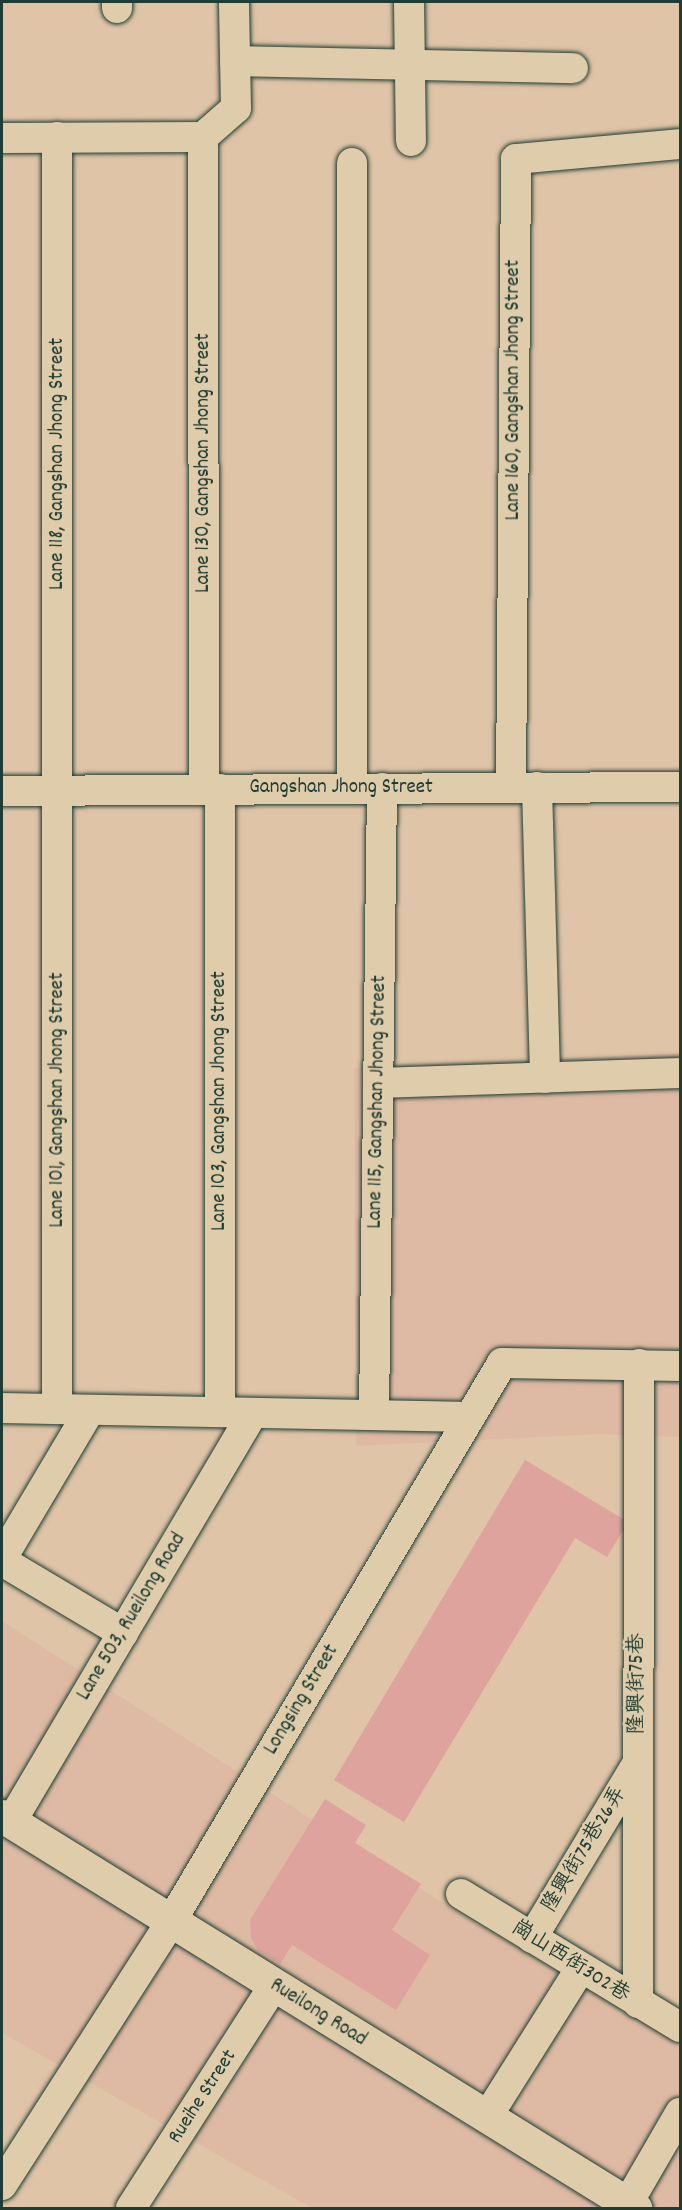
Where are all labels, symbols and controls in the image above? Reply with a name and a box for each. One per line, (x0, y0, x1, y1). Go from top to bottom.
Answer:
street label: Lane 160, Gangshan Jhong Street (501, 260, 527, 520)
street label: Lane 130, Gangshan Jhong Street (191, 333, 217, 593)
street label: Lane 118, Gangshan Jhong Street (45, 338, 71, 590)
street label: Gangshan Jhong Street (249, 775, 433, 801)
street label: Lane 103, Gangshan Jhong Street (207, 971, 233, 1231)
street label: Lane 101, Gangshan Jhong Street (45, 972, 71, 1228)
street label: Lane 115, Gangshan Jhong Street (363, 975, 393, 1229)
street label: Lane 503, Rueilong Road (72, 1529, 192, 1705)
street label: 隆興街75巷 (625, 1633, 651, 1735)
street label: Longsing Street (259, 1640, 345, 1760)
street label: 隆興街75巷26弄 (538, 1783, 632, 1917)
street label: 崗山西街302巷 (506, 1916, 634, 2008)
street label: Rueilong Road (265, 1973, 371, 2053)
street label: Rueihe Street (163, 2045, 243, 2149)

